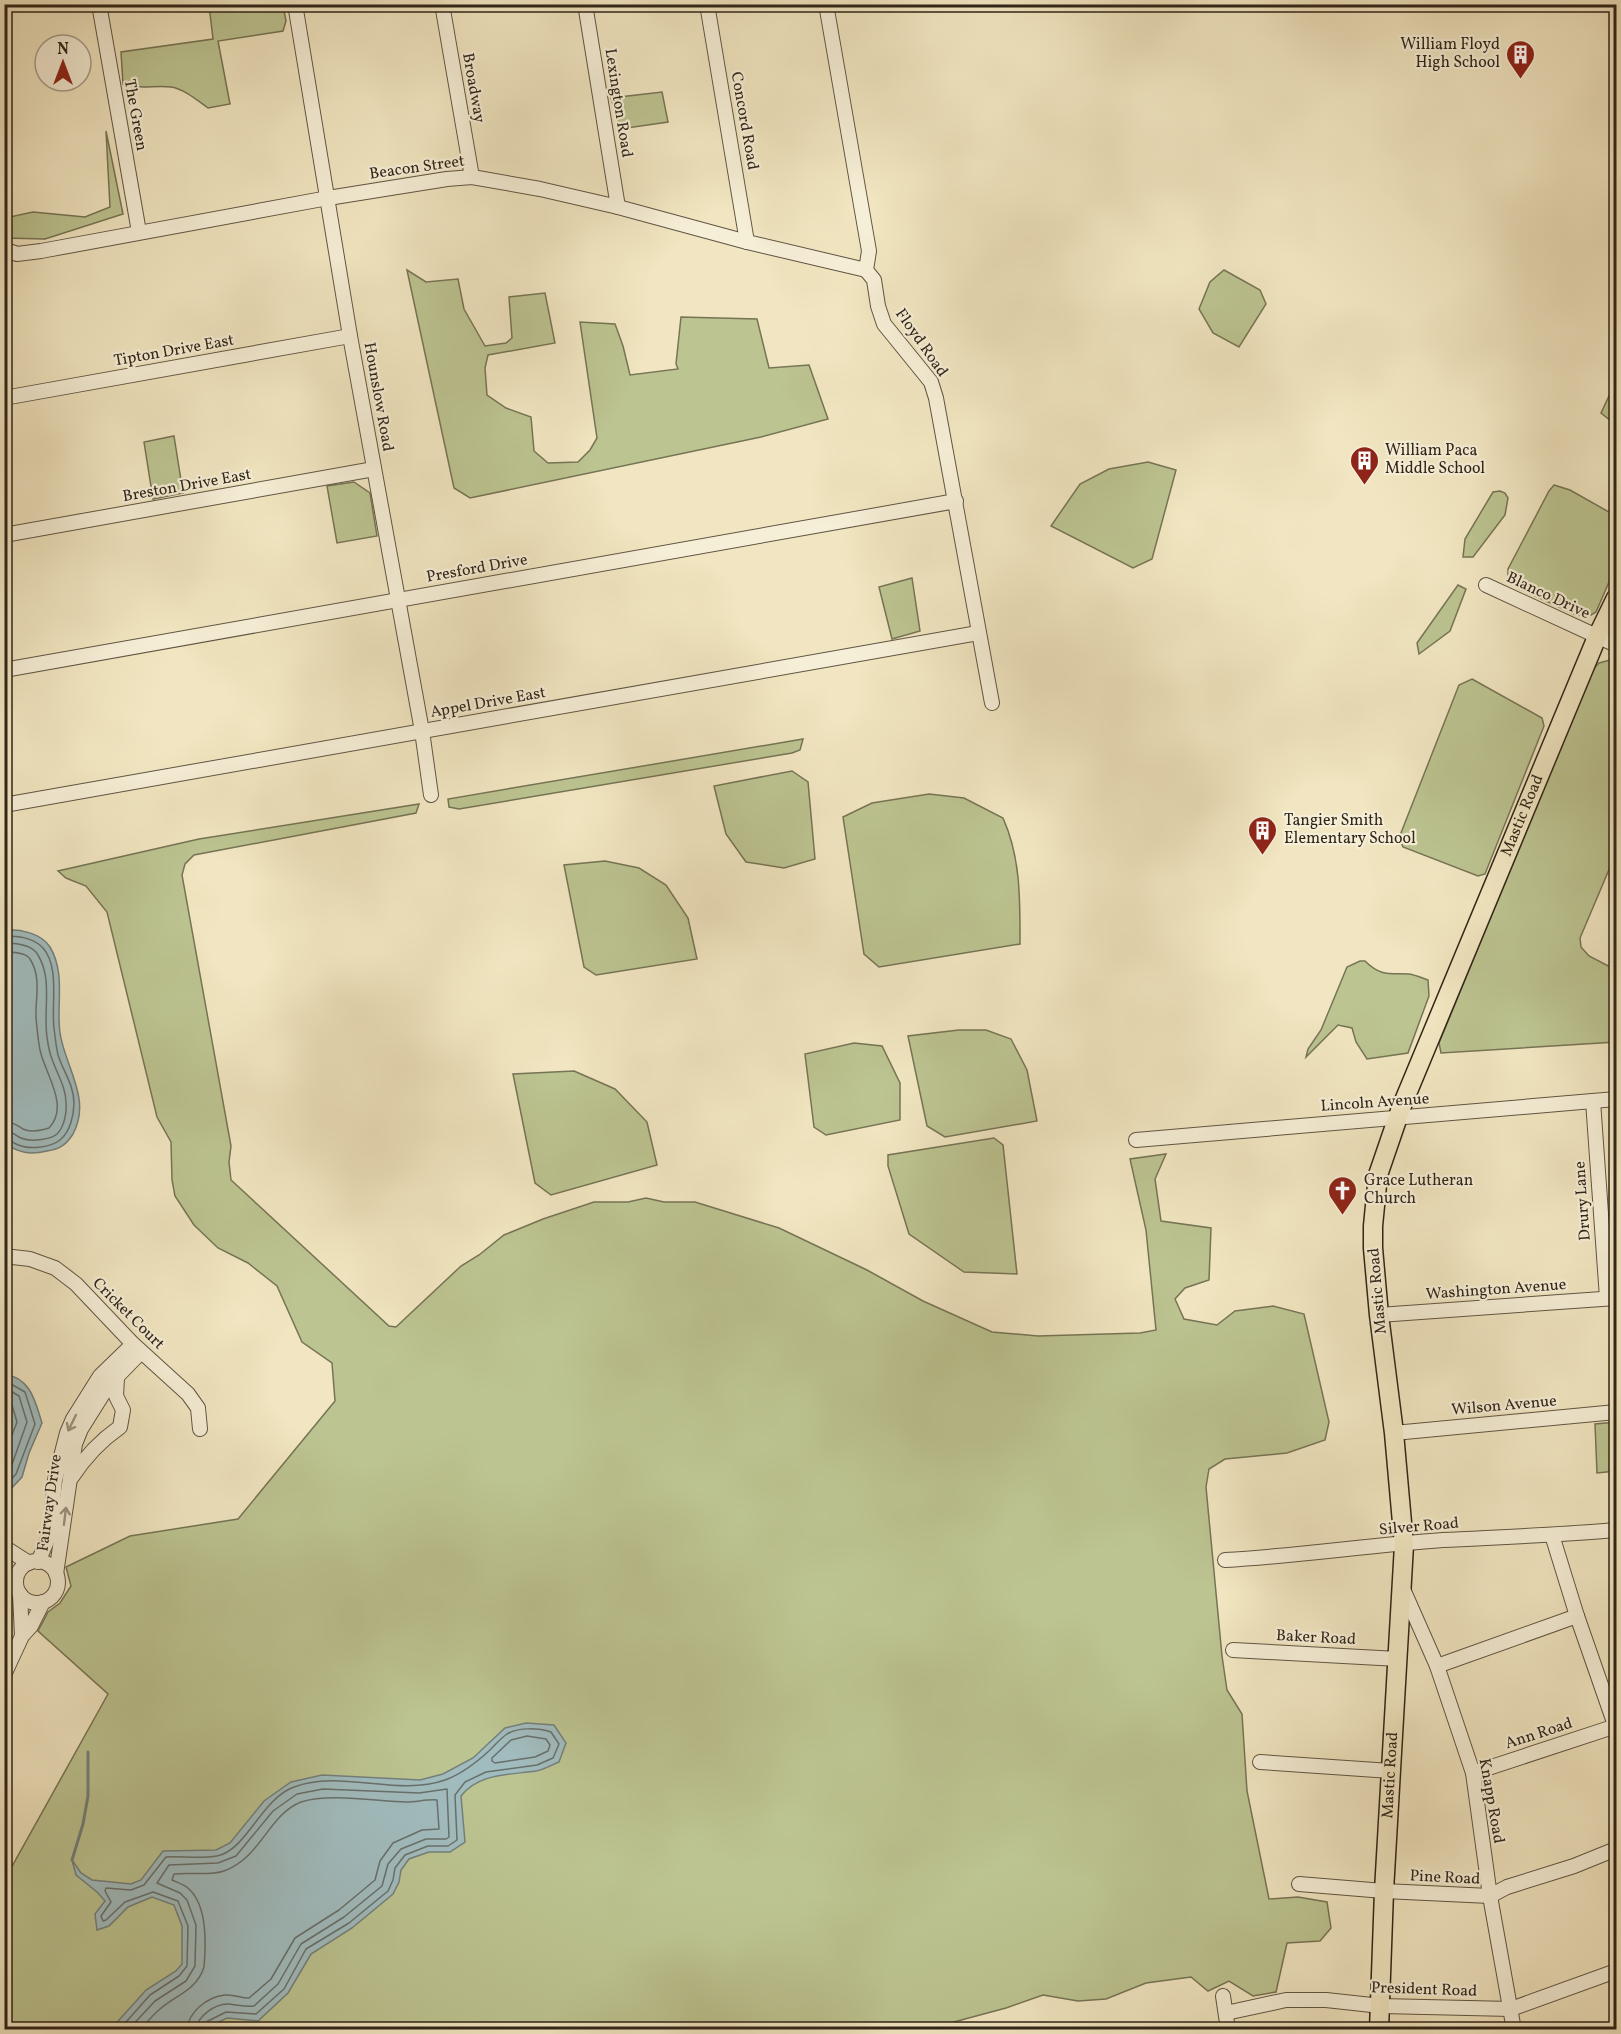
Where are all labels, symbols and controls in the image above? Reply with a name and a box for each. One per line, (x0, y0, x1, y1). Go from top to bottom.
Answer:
north arrow (33, 33, 93, 93)
place label: William Floyd High School (1400, 34, 1500, 74)
building icon: William Floyd High School (1505, 38, 1537, 80)
text: N (57, 39, 69, 61)
street label: Lexington Road (599, 47, 637, 159)
street label: Broadway (456, 51, 490, 125)
street label: Concord Road (725, 70, 763, 172)
street label: The Green (118, 77, 152, 153)
street label: Beacon Street (368, 150, 466, 186)
street label: Floyd Road (889, 304, 953, 382)
street label: Tipton Drive East (112, 330, 236, 372)
street label: Hounslow Road (358, 341, 398, 453)
place label: William Paca Middle School (1385, 440, 1485, 480)
building icon: William Paca Middle School (1348, 444, 1380, 486)
street label: Breston Drive East (121, 464, 253, 508)
street label: Presford Drive (425, 549, 529, 589)
street label: Blanco Drive (1502, 567, 1594, 625)
street label: Appel Drive East (429, 682, 548, 724)
street label: Mastic Road (1496, 771, 1549, 860)
place label: Tangier Smith Elementary School (1284, 810, 1416, 850)
building icon: Tangier Smith Elementary School (1247, 814, 1279, 856)
street label: Lincoln Avenue (1320, 1088, 1430, 1118)
street label: Drury Lane (1569, 1161, 1597, 1241)
place label: Grace Lutheran Church (1364, 1170, 1473, 1210)
church icon: Grace Lutheran Church (1327, 1174, 1359, 1216)
street label: Mastic Road (1363, 1247, 1393, 1335)
street label: Cricket Court (87, 1273, 169, 1355)
street label: Washington Avenue (1425, 1274, 1567, 1306)
street label: Wilson Avenue (1450, 1390, 1558, 1422)
one-way arrow (65, 1414, 77, 1432)
street label: Fairway Drive (32, 1453, 68, 1553)
one-way arrow (60, 1506, 71, 1526)
street label: Silver Road (1378, 1513, 1460, 1541)
street label: Baker Road (1275, 1625, 1357, 1651)
street label: Ann Road (1502, 1713, 1576, 1755)
street label: Mastic Road (1377, 1731, 1404, 1819)
street label: Knapp Road (1473, 1757, 1509, 1845)
street label: Pine Road (1409, 1865, 1481, 1891)
street label: President Road (1370, 1977, 1478, 2003)

